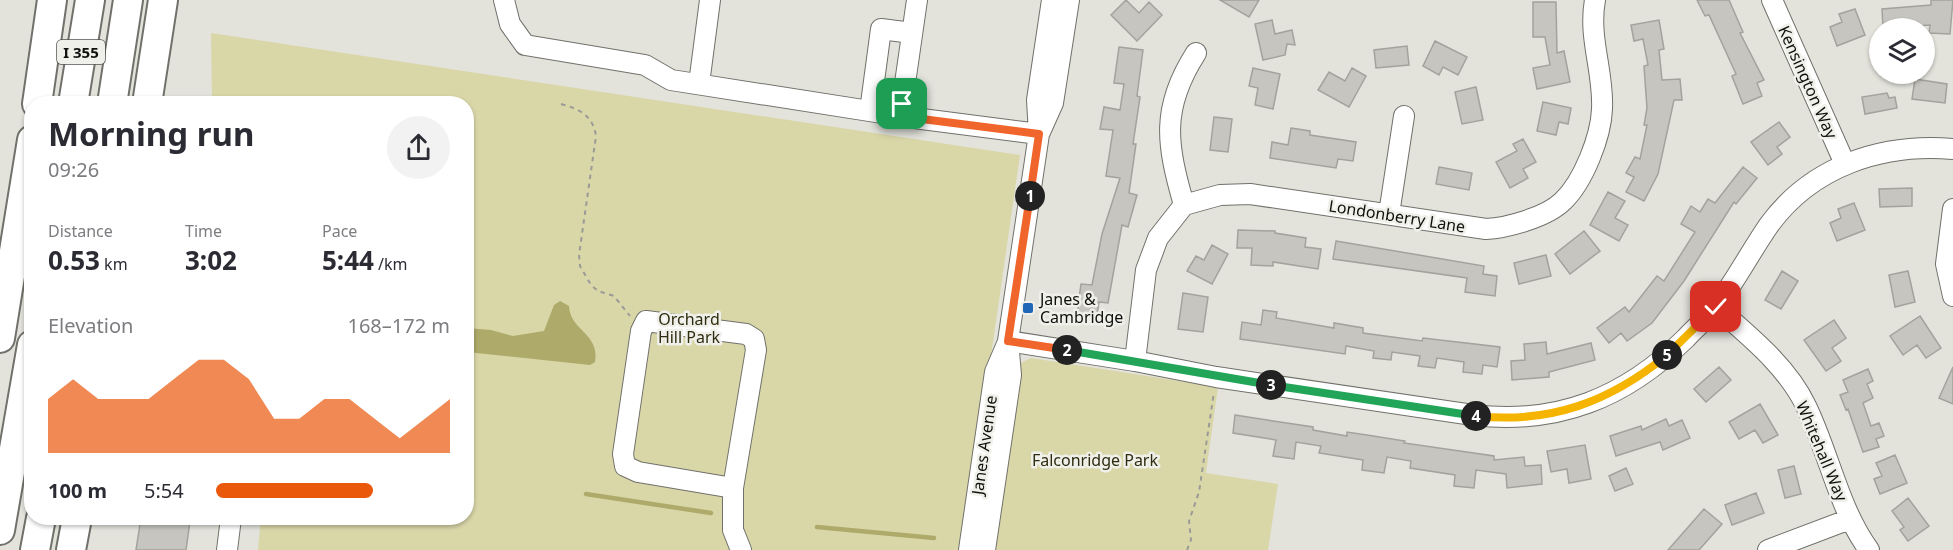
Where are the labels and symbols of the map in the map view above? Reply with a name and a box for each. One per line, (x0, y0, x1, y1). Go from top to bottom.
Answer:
street label: Kensington Way (1773, 22, 1843, 143)
road number: I 355 (57, 40, 105, 64)
pin (876, 78, 927, 129)
pin: 1 (1015, 181, 1045, 211)
street label: Londonberry Lane (1327, 194, 1467, 238)
pin (1690, 281, 1741, 332)
place label: Janes & Cambridge (1038, 288, 1123, 328)
marker: Janes & Cambridge (1021, 301, 1035, 315)
park label: Orchard Hill Park (658, 308, 721, 348)
pin: 2 (1052, 335, 1082, 365)
pin: 5 (1652, 340, 1682, 370)
pin: 3 (1256, 370, 1286, 400)
street label: Janes Avenue (966, 394, 1002, 498)
street label: Whitehall Way (1791, 398, 1853, 505)
pin: 4 (1461, 401, 1491, 431)
park label: Falconridge Park (1032, 449, 1158, 471)

